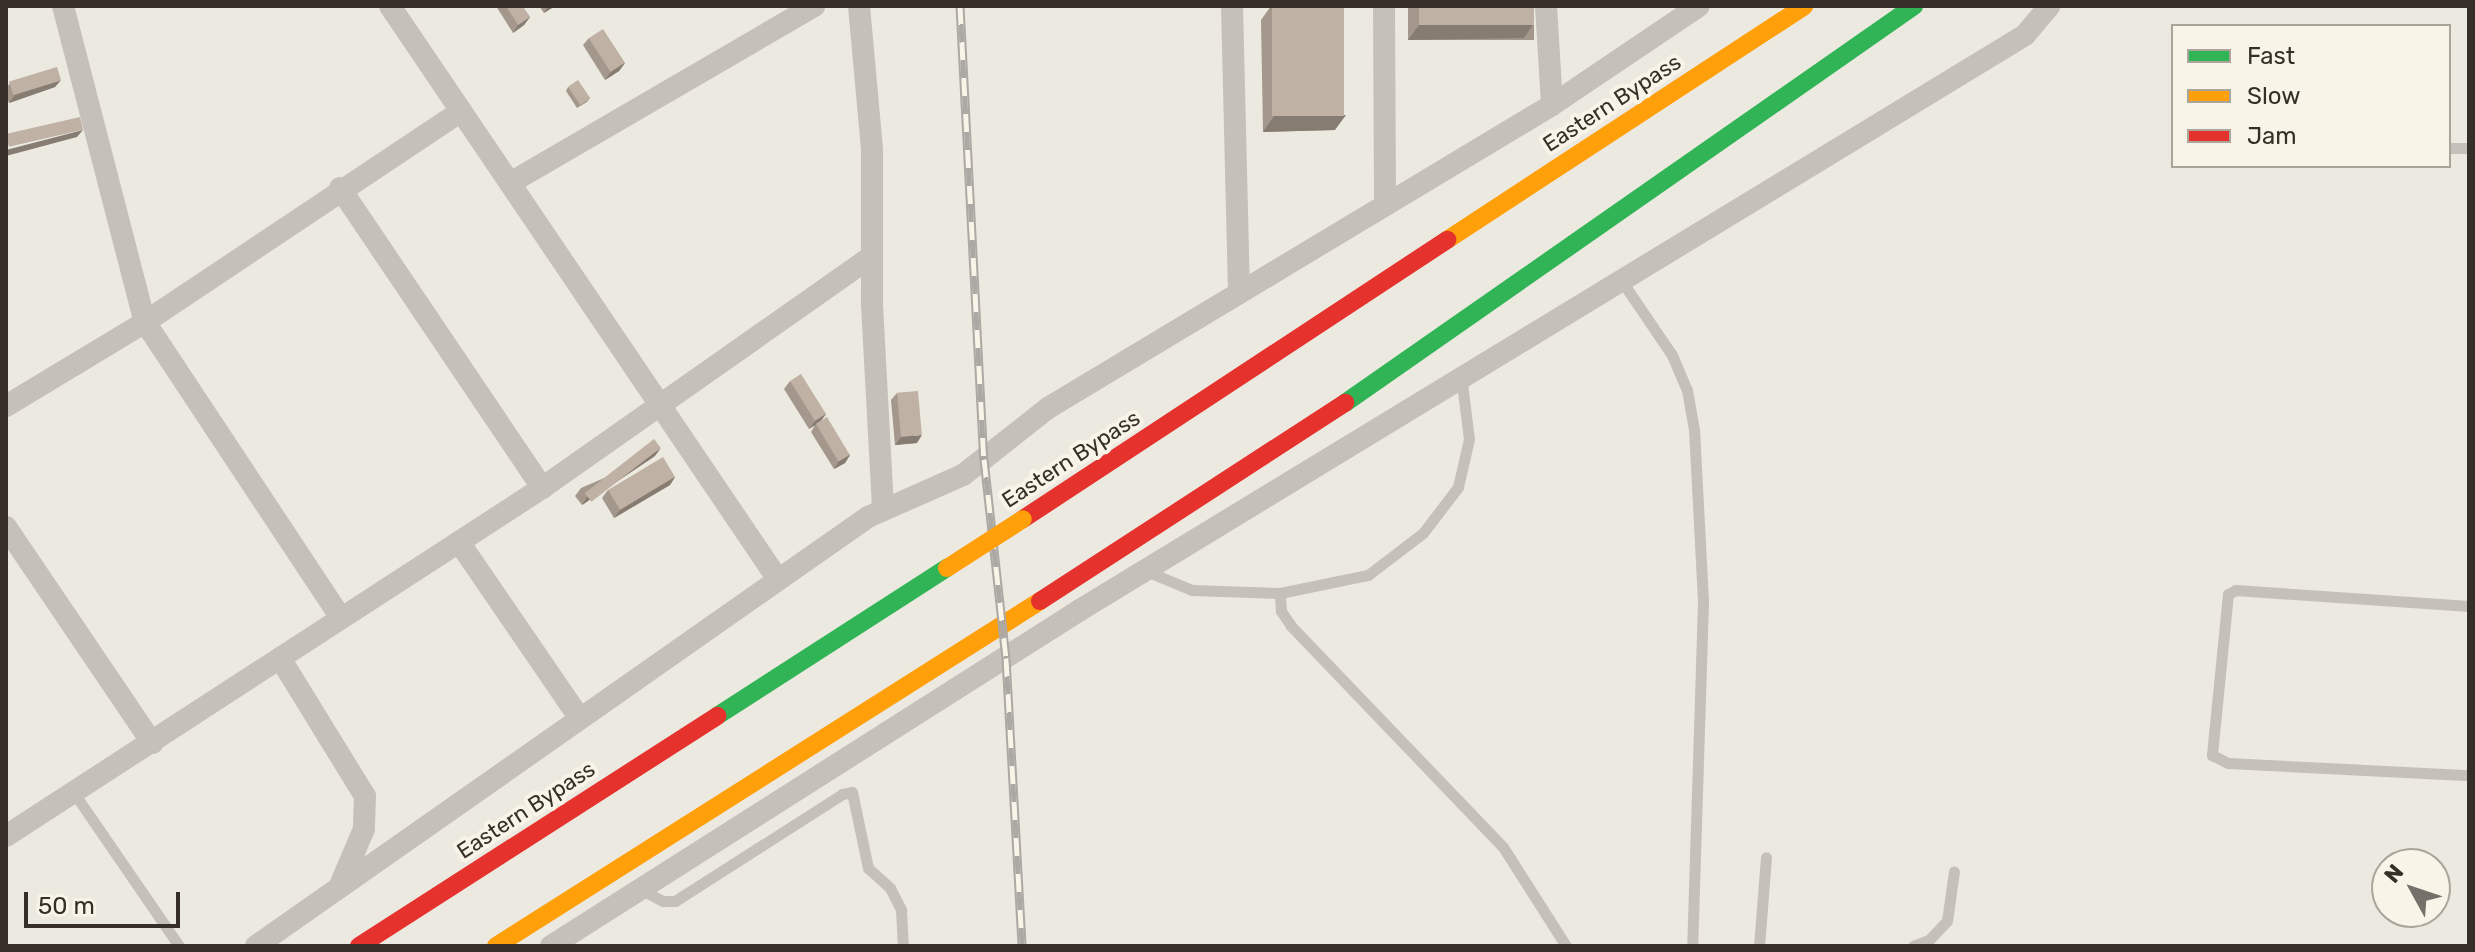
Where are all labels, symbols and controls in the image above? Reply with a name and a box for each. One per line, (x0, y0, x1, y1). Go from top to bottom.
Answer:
legend (2171, 24, 2451, 168)
text: Fast (2247, 42, 2295, 70)
street label: Eastern Bypass (1538, 49, 1686, 157)
text: Slow (2247, 82, 2300, 110)
text: Jam (2247, 122, 2297, 150)
street label: Eastern Bypass (997, 405, 1145, 513)
street label: Eastern Bypass (452, 756, 600, 864)
north arrow (2371, 848, 2451, 928)
text: N (2378, 859, 2409, 888)
scale bar (28, 876, 184, 926)
text: 50 m (38, 892, 95, 920)

